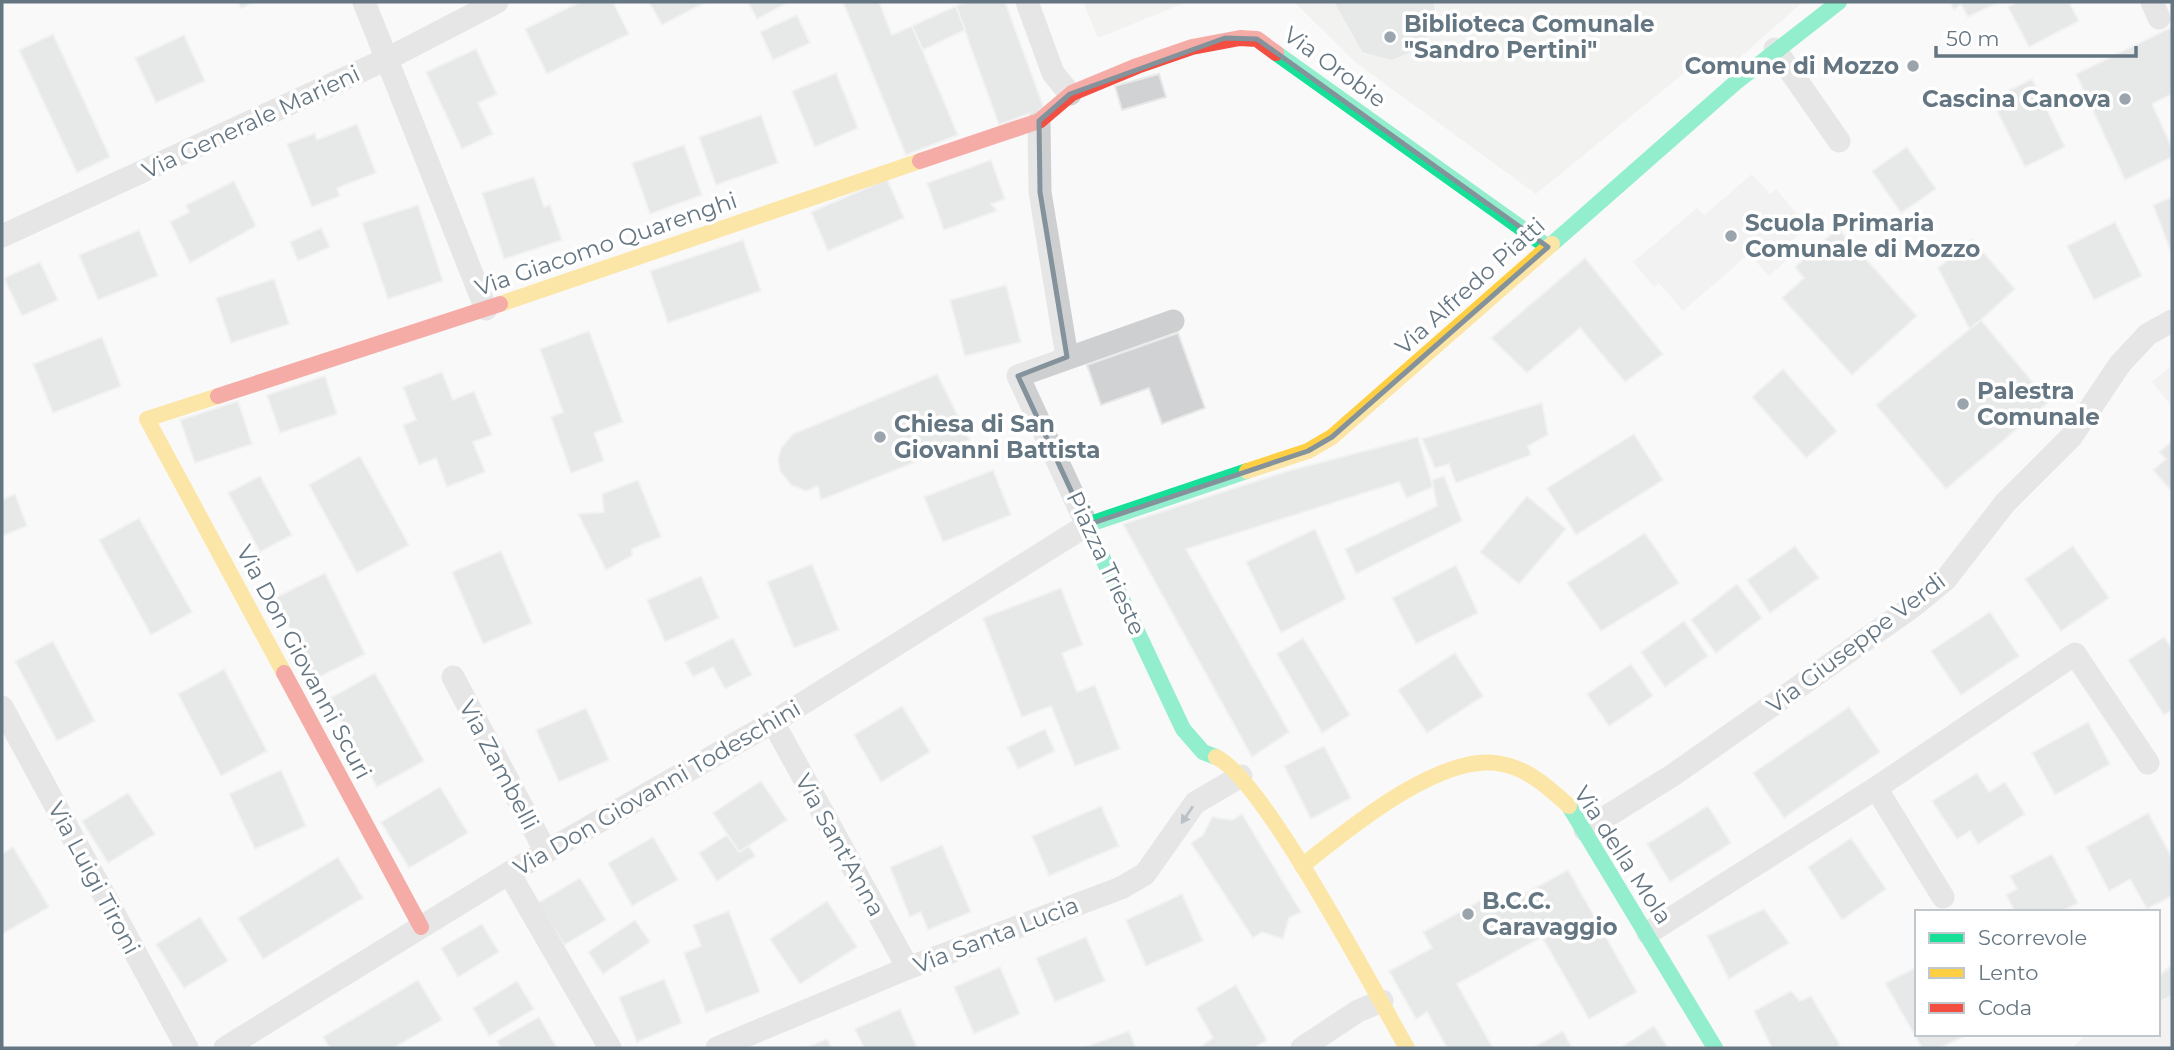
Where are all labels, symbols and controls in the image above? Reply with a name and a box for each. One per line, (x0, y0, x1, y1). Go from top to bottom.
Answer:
place label: Biblioteca Comunale "Sandro Pertini" (1404, 10, 1654, 64)
scale bar (1936, 14, 2136, 58)
street label: Via Orobie (1278, 20, 1392, 114)
text: 50 m (1946, 26, 2000, 51)
marker: Biblioteca Comunale "Sandro Pertini" (1382, 29, 1398, 45)
place label: Comune di Mozzo (1685, 52, 1899, 80)
marker: Comune di Mozzo (1905, 58, 1921, 74)
street label: Via Generale Marieni (138, 59, 364, 185)
place label: Cascina Canova (1922, 85, 2111, 113)
marker: Cascina Canova (2117, 91, 2133, 107)
street label: Via Giacomo Quarenghi (471, 186, 741, 302)
place label: Scuola Primaria Comunale di Mozzo (1745, 209, 1980, 263)
street label: Via Alfredo Piatti (1389, 211, 1551, 361)
marker: Scuola Primaria Comunale di Mozzo (1723, 228, 1739, 244)
place label: Palestra Comunale (1977, 377, 2100, 431)
marker: Palestra Comunale (1955, 396, 1971, 412)
place label: Chiesa di San Giovanni Battista (894, 410, 1100, 464)
marker: Chiesa di San Giovanni Battista (872, 429, 888, 445)
street label: Piazza Trieste (1060, 487, 1152, 639)
street label: Via Don Giovanni Scuri (230, 540, 378, 784)
street label: Via Giuseppe Verdi (1761, 567, 1951, 719)
street label: Via Don Giovanni Todeschini (509, 694, 805, 882)
street label: Via Zambelli (453, 696, 545, 834)
street label: Via Sant'Anna (789, 769, 891, 921)
street label: Via della Mola (1568, 781, 1678, 929)
street label: Via Luigi Tironi (42, 797, 146, 959)
one-way arrow (1181, 806, 1194, 825)
place label: B.C.C. Caravaggio (1482, 887, 1617, 941)
street label: Via Santa Lucia (910, 891, 1082, 979)
marker: B.C.C. Caravaggio (1460, 906, 1476, 922)
legend (1915, 910, 2160, 1036)
text: Scorrevole (1978, 925, 2087, 950)
text: Lento (1978, 960, 2038, 985)
text: Coda (1978, 995, 2032, 1020)

